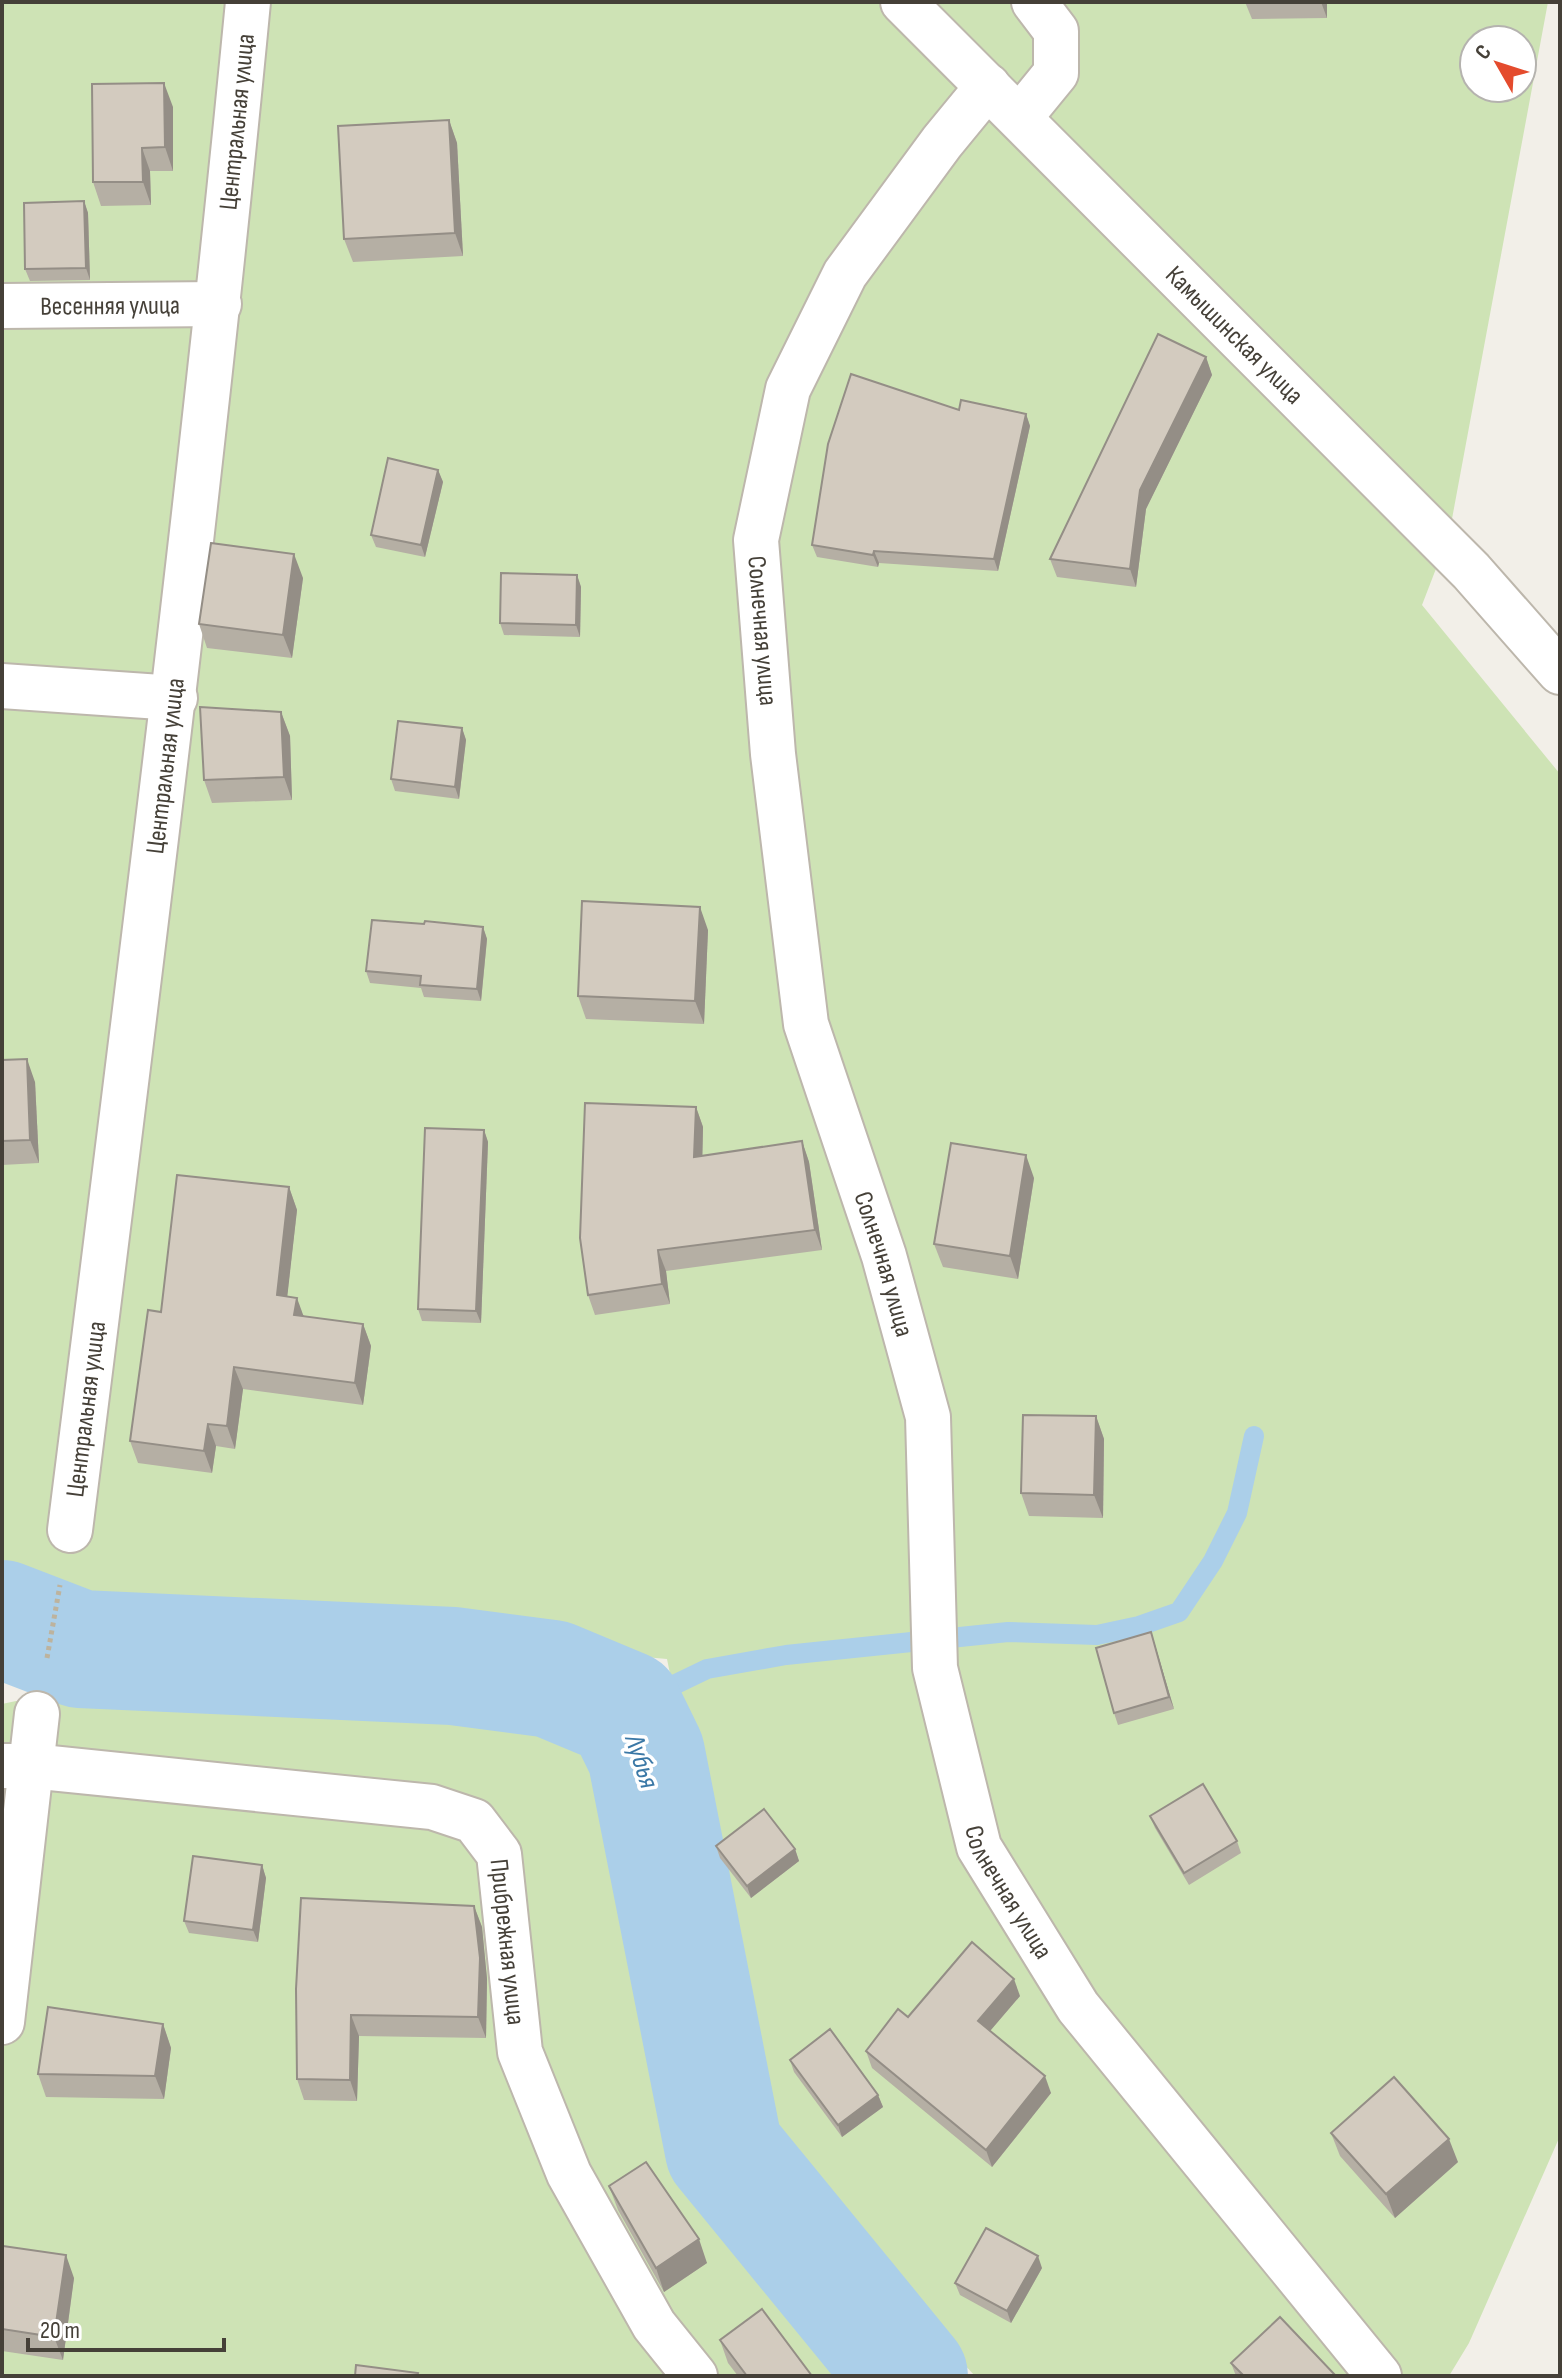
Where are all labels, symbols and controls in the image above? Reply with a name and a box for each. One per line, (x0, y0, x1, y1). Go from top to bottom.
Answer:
north arrow (1458, 24, 1538, 104)
street label: Центральная улица (213, 32, 262, 212)
text: С (1470, 39, 1498, 65)
street label: Камышинская улица (1159, 260, 1309, 411)
street label: Весенняя улица (40, 290, 180, 323)
street label: Солнечная улица (740, 555, 783, 707)
street label: Центральная улица (140, 676, 192, 856)
street label: Солнечная улица (846, 1188, 919, 1340)
street label: Центральная улица (60, 1319, 113, 1499)
water label: Лубья (617, 1730, 666, 1793)
street label: Солнечная улица (957, 1822, 1058, 1965)
street label: Прибрежная улица (483, 1857, 531, 2027)
scale bar (28, 2302, 224, 2352)
text: 20 m (40, 2316, 80, 2345)

